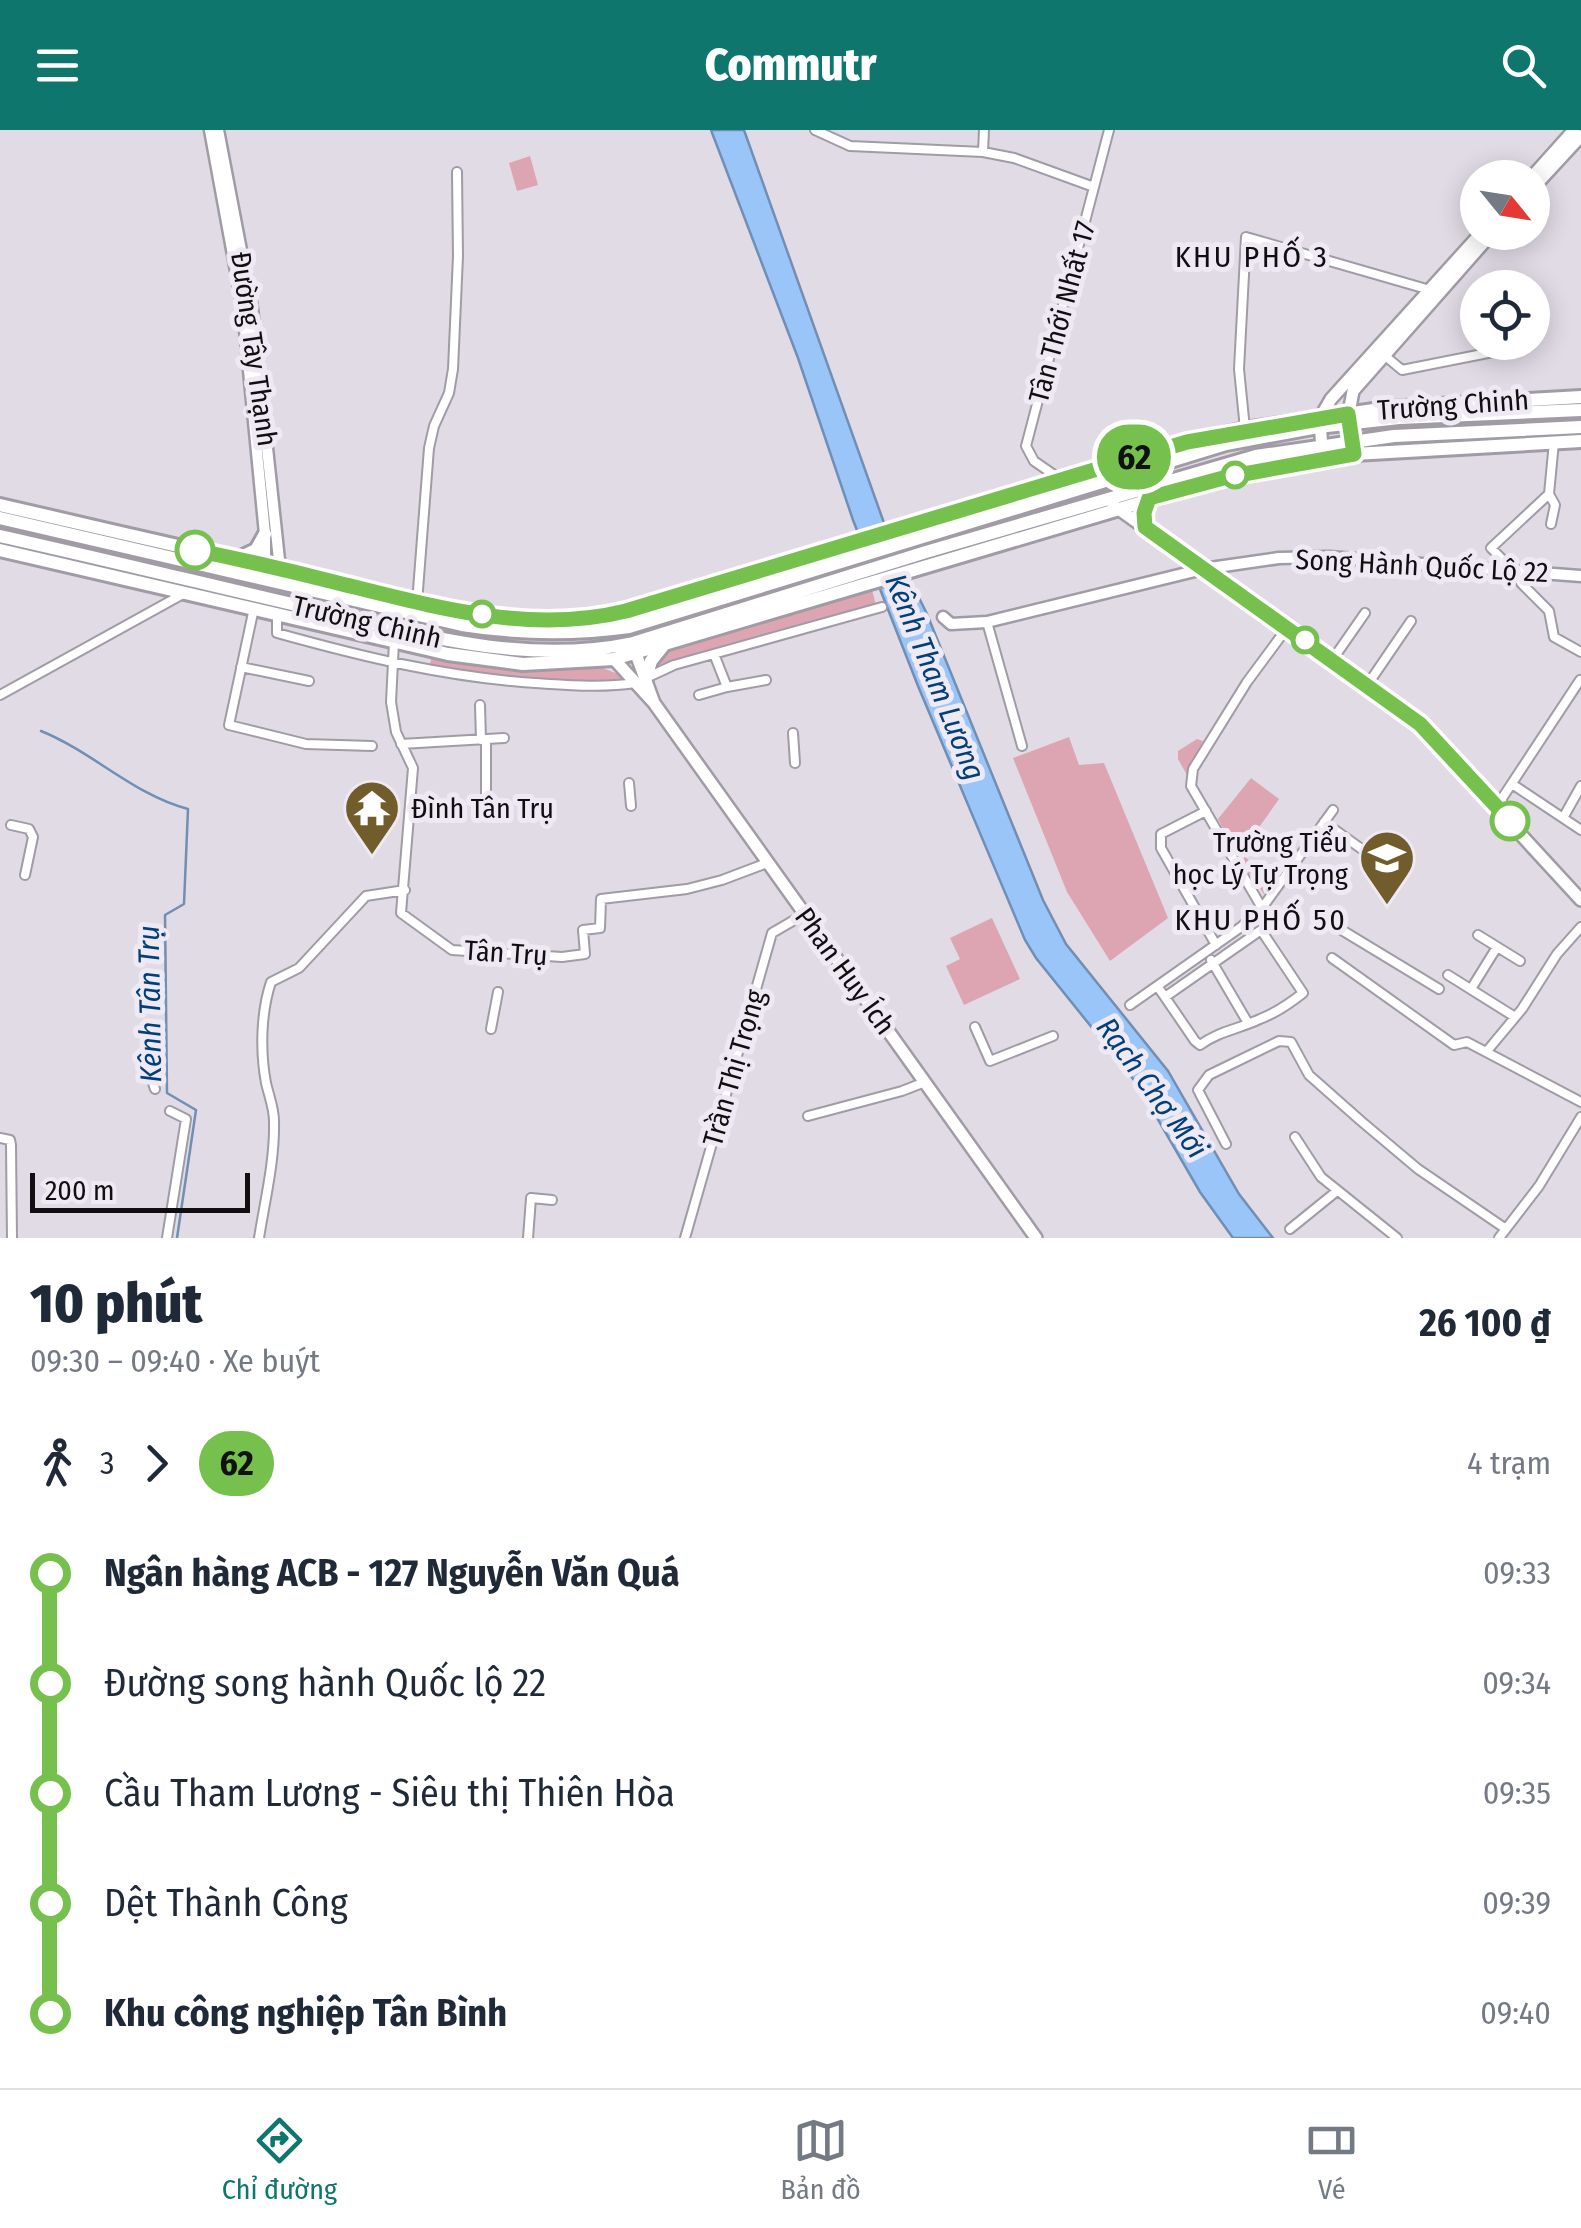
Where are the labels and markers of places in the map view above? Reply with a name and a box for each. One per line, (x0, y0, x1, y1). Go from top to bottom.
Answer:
unlabelled marker (1222, 462, 1248, 488)
unlabelled marker (176, 531, 214, 569)
unlabelled marker (469, 601, 495, 627)
unlabelled marker (1292, 627, 1318, 653)
temple icon: Đình Tân Trụ (342, 778, 402, 857)
place label: Đình Tân Trụ (411, 792, 554, 825)
unlabelled marker (1491, 802, 1529, 840)
place label: Trường Tiểu học Lý Tự Trọng (1173, 825, 1349, 891)
school or university icon: Trường Tiểu học Lý Tự Trọng (1357, 828, 1417, 907)

